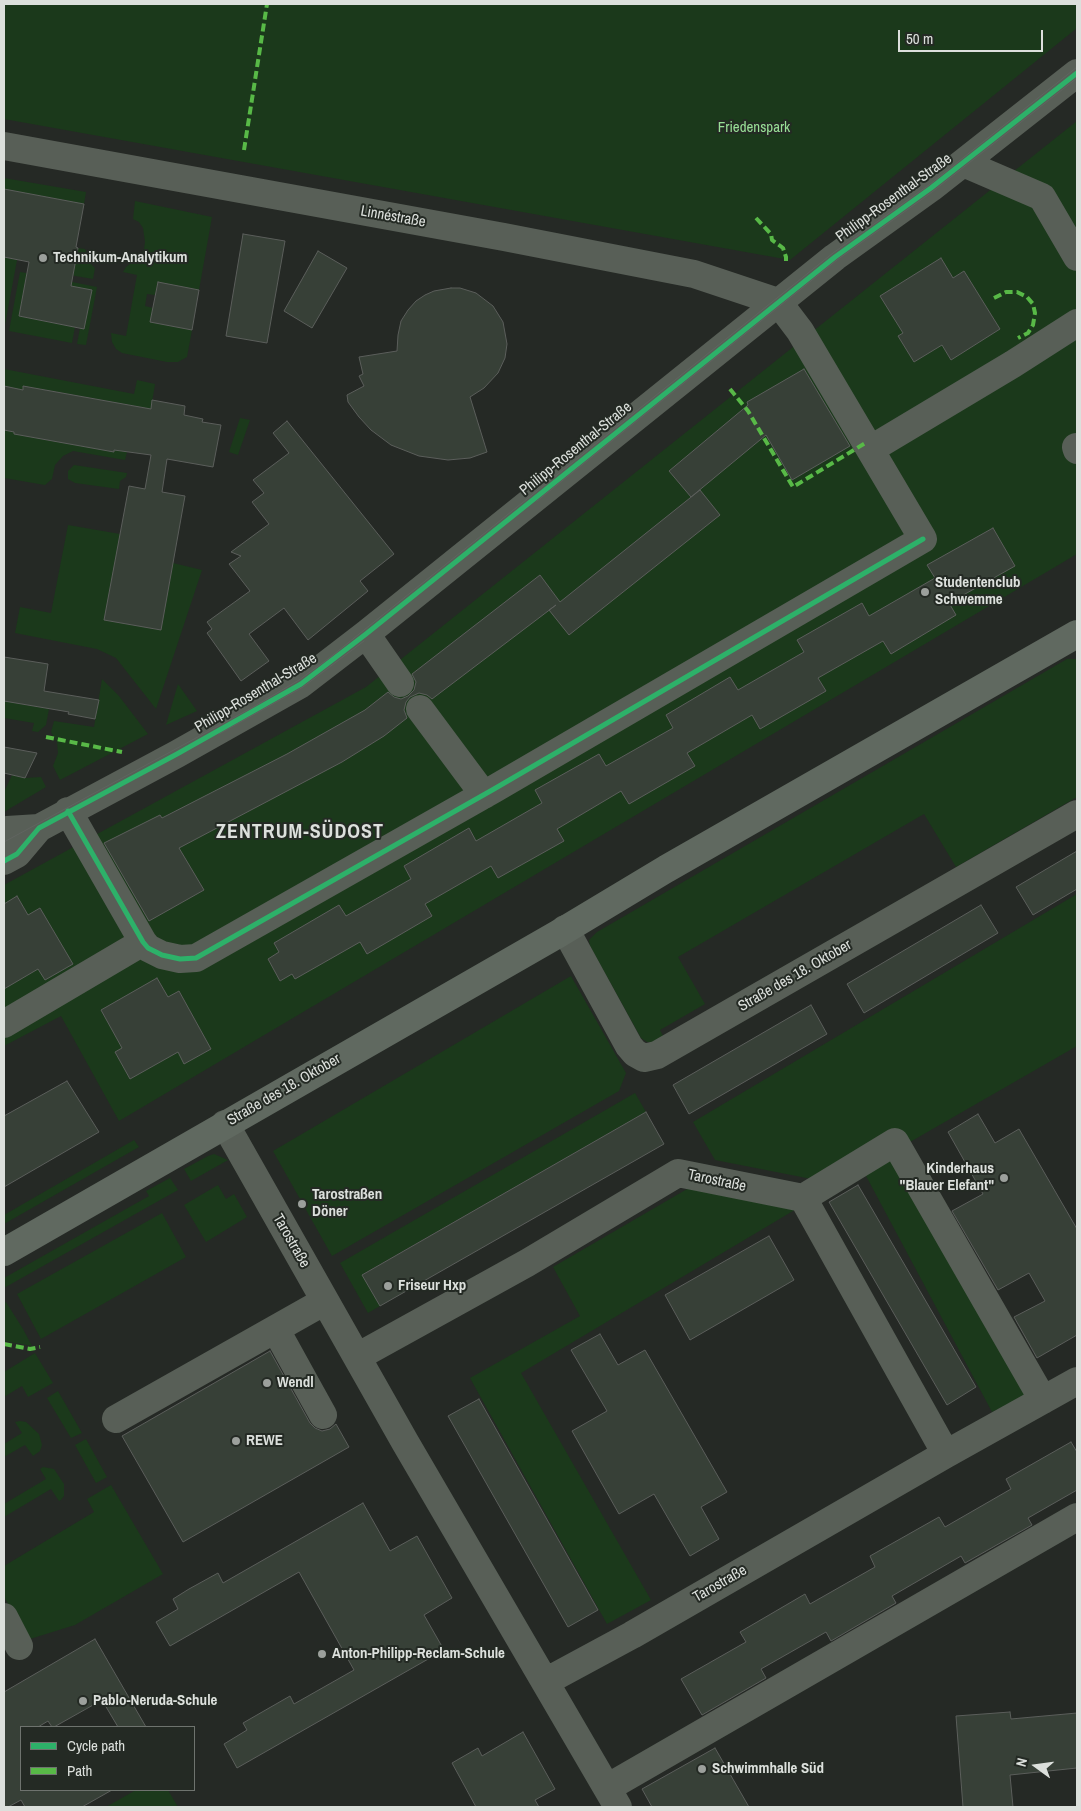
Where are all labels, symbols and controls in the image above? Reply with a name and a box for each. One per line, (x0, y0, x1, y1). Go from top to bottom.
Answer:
scale bar (901, 20, 1046, 52)
text: 50 m (906, 28, 933, 49)
park label: Friedenspark (718, 119, 790, 137)
street label: Philipp-Rosenthal-Straße (833, 150, 955, 246)
street label: Linnéstraße (359, 202, 427, 232)
place label: Technikum-Analytikum (53, 249, 187, 267)
marker: Technikum-Analytikum (37, 252, 49, 264)
street label: Philipp-Rosenthal-Straße (516, 398, 636, 500)
place label: Studentenclub Schwemme (935, 574, 1020, 609)
marker: Studentenclub Schwemme (919, 586, 931, 598)
street label: Philipp-Rosenthal-Straße (192, 650, 320, 736)
district label: ZENTRUM-SÜDOST (214, 821, 386, 845)
street label: Straße des 18. Oktober (735, 936, 855, 1016)
street label: Straße des 18. Oktober (224, 1050, 344, 1130)
place label: Kinderhaus "Blauer Elefant" (900, 1160, 994, 1195)
street label: Tarostraße (686, 1166, 748, 1196)
marker: Kinderhaus "Blauer Elefant" (998, 1172, 1010, 1184)
place label: Tarostraßen Döner (312, 1186, 382, 1221)
marker: Tarostraßen Döner (296, 1198, 308, 1210)
street label: Tarostraße (268, 1211, 314, 1271)
place label: Friseur Hxp (398, 1277, 466, 1295)
marker: Friseur Hxp (382, 1280, 394, 1292)
place label: Wendl (277, 1374, 314, 1392)
marker: Wendl (261, 1377, 273, 1389)
place label: REWE (246, 1432, 283, 1450)
marker: REWE (230, 1435, 242, 1447)
street label: Tarostraße (690, 1561, 750, 1607)
place label: Anton-Philipp-Reclam-Schule (332, 1645, 505, 1663)
marker: Anton-Philipp-Reclam-Schule (316, 1648, 328, 1660)
place label: Pablo-Neruda-Schule (93, 1692, 217, 1710)
marker: Pablo-Neruda-Schule (77, 1695, 89, 1707)
legend (20, 1726, 195, 1791)
text: Cycle path (67, 1735, 125, 1756)
north arrow (1011, 1741, 1061, 1791)
text: N (1012, 1756, 1031, 1769)
text: Path (67, 1760, 92, 1781)
place label: Schwimmhalle Süd (712, 1760, 824, 1778)
marker: Schwimmhalle Süd (696, 1763, 708, 1775)

